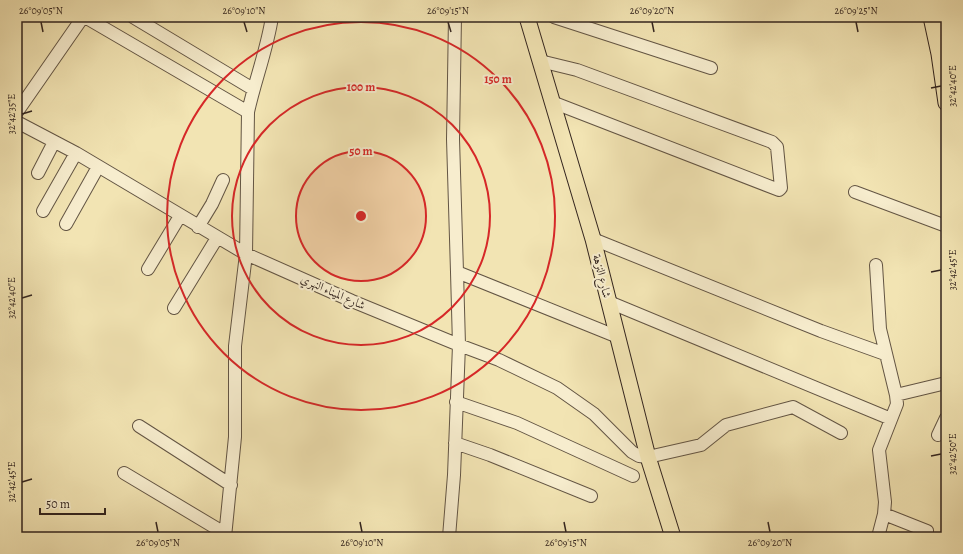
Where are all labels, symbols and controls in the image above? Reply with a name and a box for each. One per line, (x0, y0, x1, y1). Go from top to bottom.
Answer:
text: 26°09'05"N (19, 4, 63, 17)
text: 26°09'10"N (223, 4, 265, 17)
text: 26°09'15"N (427, 4, 469, 17)
text: 26°09'20"N (630, 4, 674, 17)
text: 26°09'25"N (834, 4, 878, 17)
text: 32°42'40"E (946, 65, 959, 107)
text: 150 m (484, 71, 512, 87)
text: 100 m (347, 79, 375, 95)
text: 32°42'35"E (5, 94, 18, 134)
text: 50 m (349, 143, 373, 159)
centre of rings (354, 209, 368, 223)
text: 32°42'45"E (946, 250, 959, 290)
street label: شارع النزهة (586, 252, 615, 300)
street label: شارع الميناء النهري (297, 271, 368, 316)
text: 32°42'40"E (5, 277, 18, 319)
text: 32°42'50"E (946, 433, 959, 475)
text: 32°42'45"E (5, 462, 18, 502)
scale bar (40, 490, 105, 516)
text: 50 m (46, 496, 70, 512)
text: 26°09'05"N (136, 536, 180, 549)
text: 26°09'10"N (341, 536, 383, 549)
text: 26°09'15"N (545, 536, 587, 549)
text: 26°09'20"N (748, 536, 792, 549)

